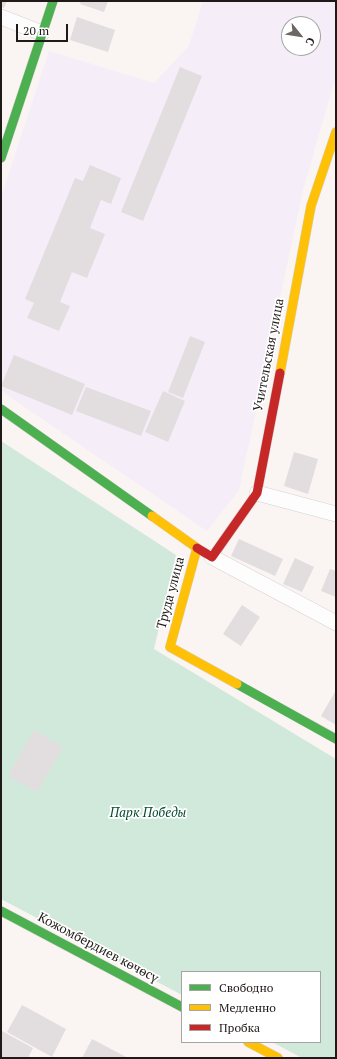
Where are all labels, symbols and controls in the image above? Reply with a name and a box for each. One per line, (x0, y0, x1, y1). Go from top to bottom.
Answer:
scale bar (18, 16, 70, 42)
north arrow (281, 16, 321, 56)
text: 20 m (23, 23, 49, 38)
text: С (303, 35, 318, 48)
street label: Учительская улица (250, 297, 288, 413)
street label: Труда улица (154, 555, 188, 631)
park label: Парк Победы (110, 805, 186, 821)
street label: Кожомбердиев көчөсү (35, 910, 161, 986)
legend (181, 971, 321, 1043)
text: Свободно (219, 980, 273, 995)
text: Медленно (219, 1000, 276, 1015)
text: Пробка (219, 1020, 260, 1035)

